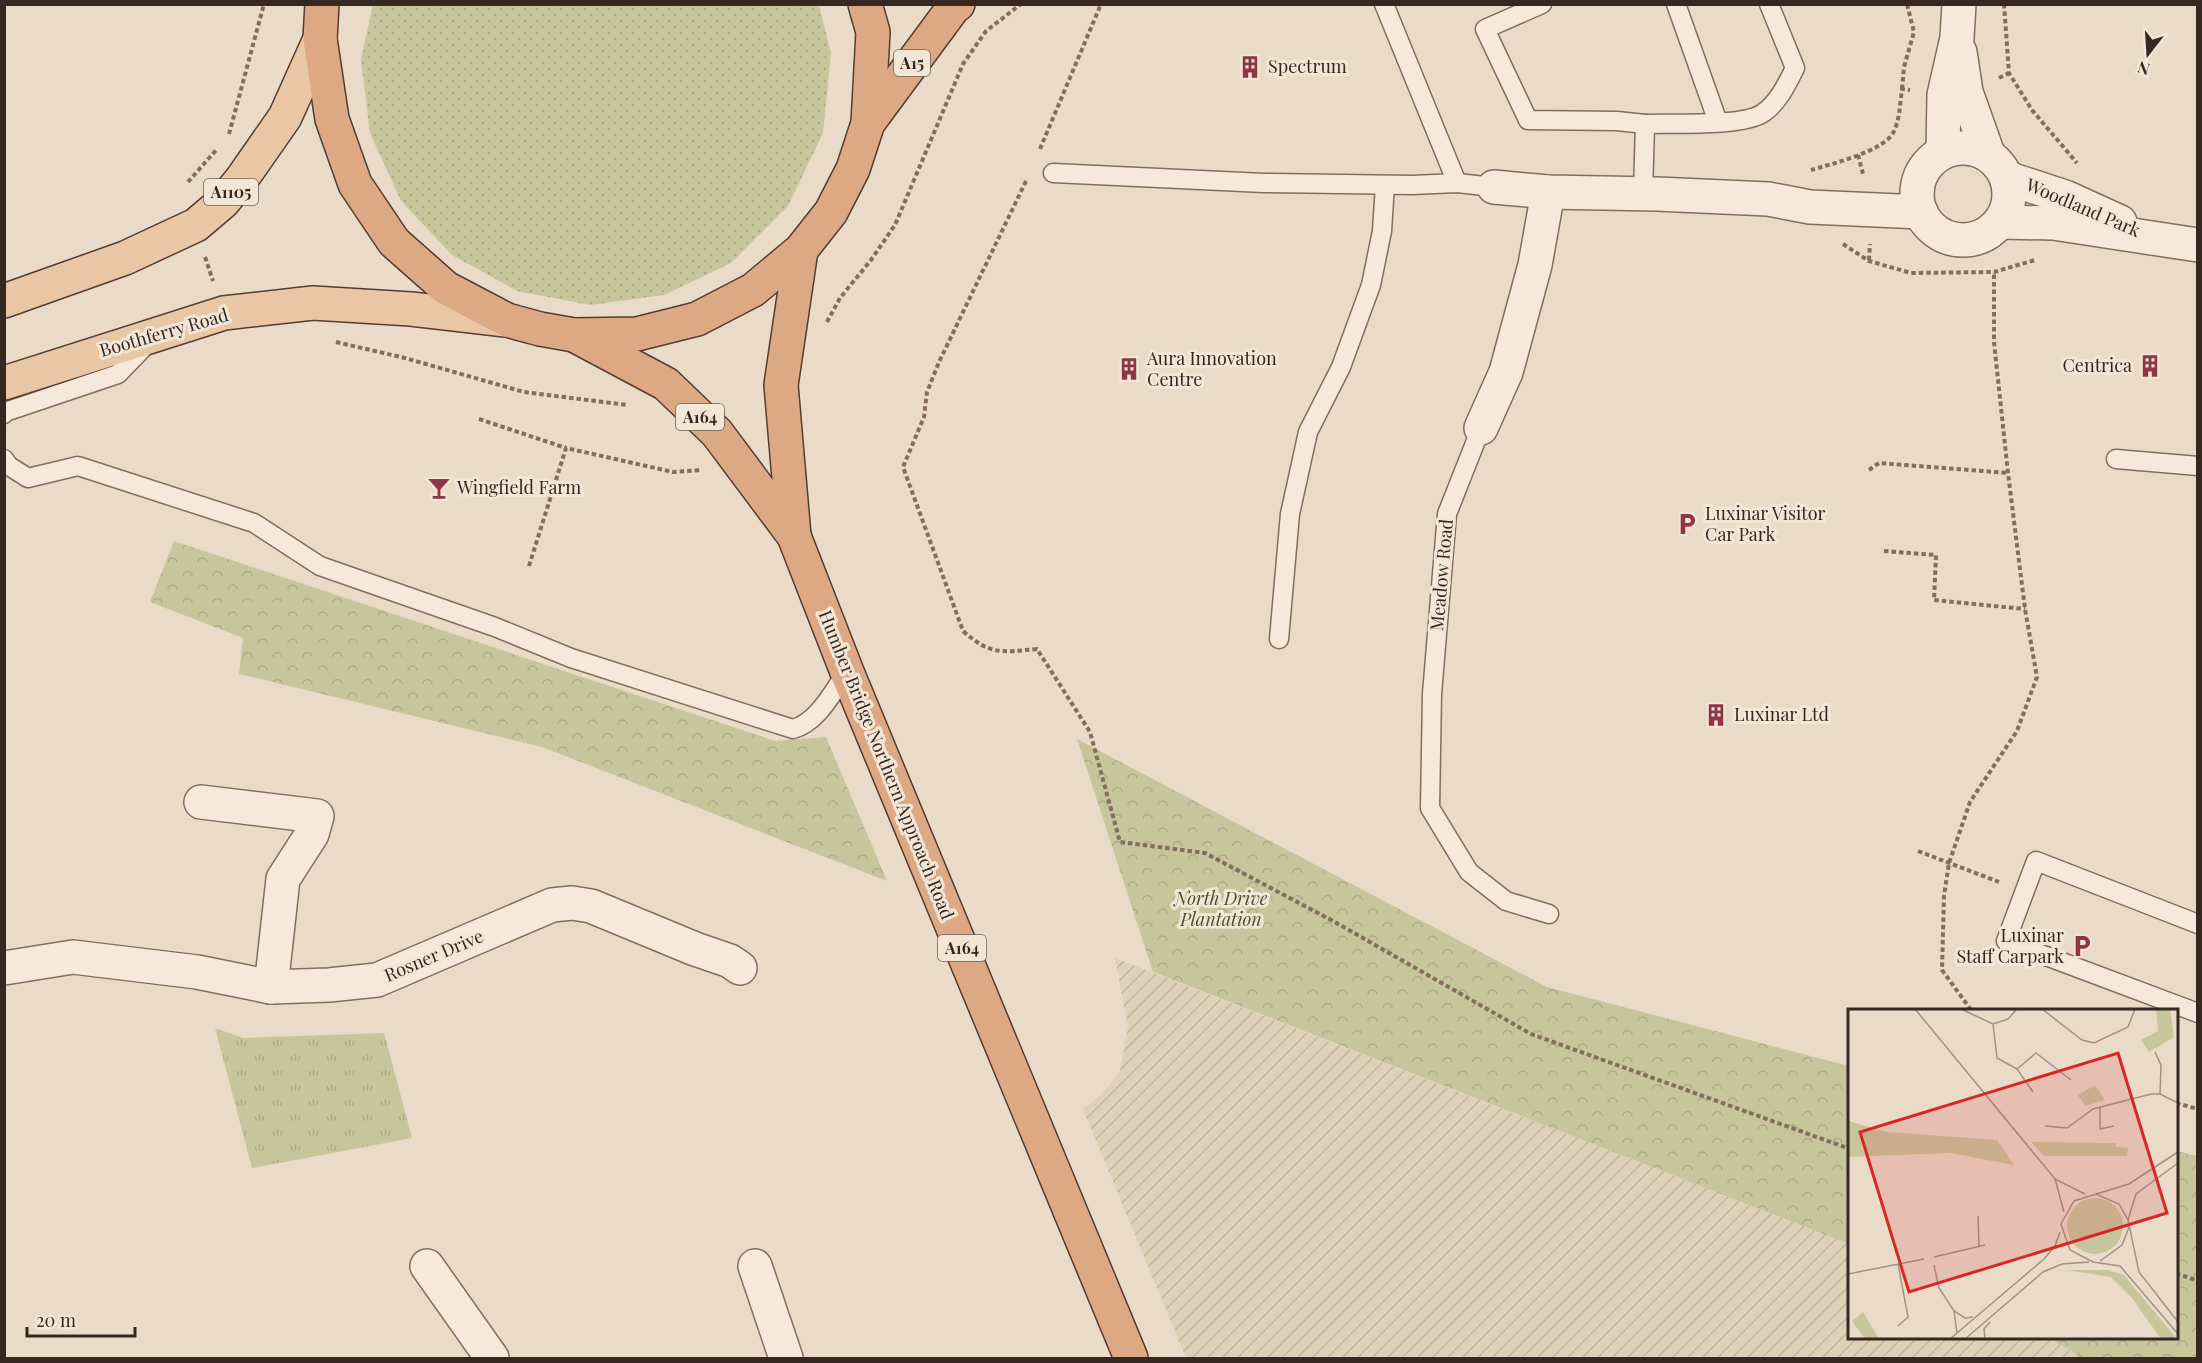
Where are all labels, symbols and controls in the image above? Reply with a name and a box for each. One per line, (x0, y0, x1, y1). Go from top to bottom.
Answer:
north arrow (2118, 24, 2178, 84)
road number: A15 (894, 50, 930, 76)
building icon: Spectrum (1237, 54, 1263, 80)
place label: Spectrum (1268, 54, 1347, 78)
text: N (2134, 57, 2152, 81)
street label: Woodland Park (2022, 172, 2144, 242)
road number: A1105 (204, 179, 258, 205)
street label: Boothferry Road (97, 302, 231, 362)
place label: Aura Innovation Centre (1146, 346, 1277, 391)
place label: Centrica (2062, 353, 2132, 377)
building icon: Centrica (2137, 353, 2163, 379)
building icon: Aura Innovation Centre (1116, 356, 1142, 382)
road number: A164 (676, 404, 724, 430)
bar icon: Wingfield Farm (426, 475, 452, 501)
place label: Wingfield Farm (456, 475, 581, 499)
place label: Luxinar Visitor Car Park (1705, 501, 1826, 546)
parking icon: Luxinar Visitor Car Park (1674, 511, 1700, 537)
street label: Meadow Road (1424, 517, 1458, 632)
street label: Humber Bridge Northern Approach Road (814, 606, 960, 923)
building icon: Luxinar Ltd (1703, 702, 1729, 728)
place label: Luxinar Ltd (1734, 702, 1829, 726)
park label: North Drive Plantation (1173, 886, 1268, 931)
street label: Rosner Drive (380, 923, 487, 987)
place label: Luxinar Staff Carpark (1956, 923, 2064, 968)
parking icon: Luxinar Staff Carpark (2069, 933, 2095, 959)
road number: A164 (938, 935, 986, 961)
inset map (1848, 1009, 2178, 1339)
scale bar (27, 1300, 135, 1338)
text: 20 m (36, 1308, 76, 1332)

